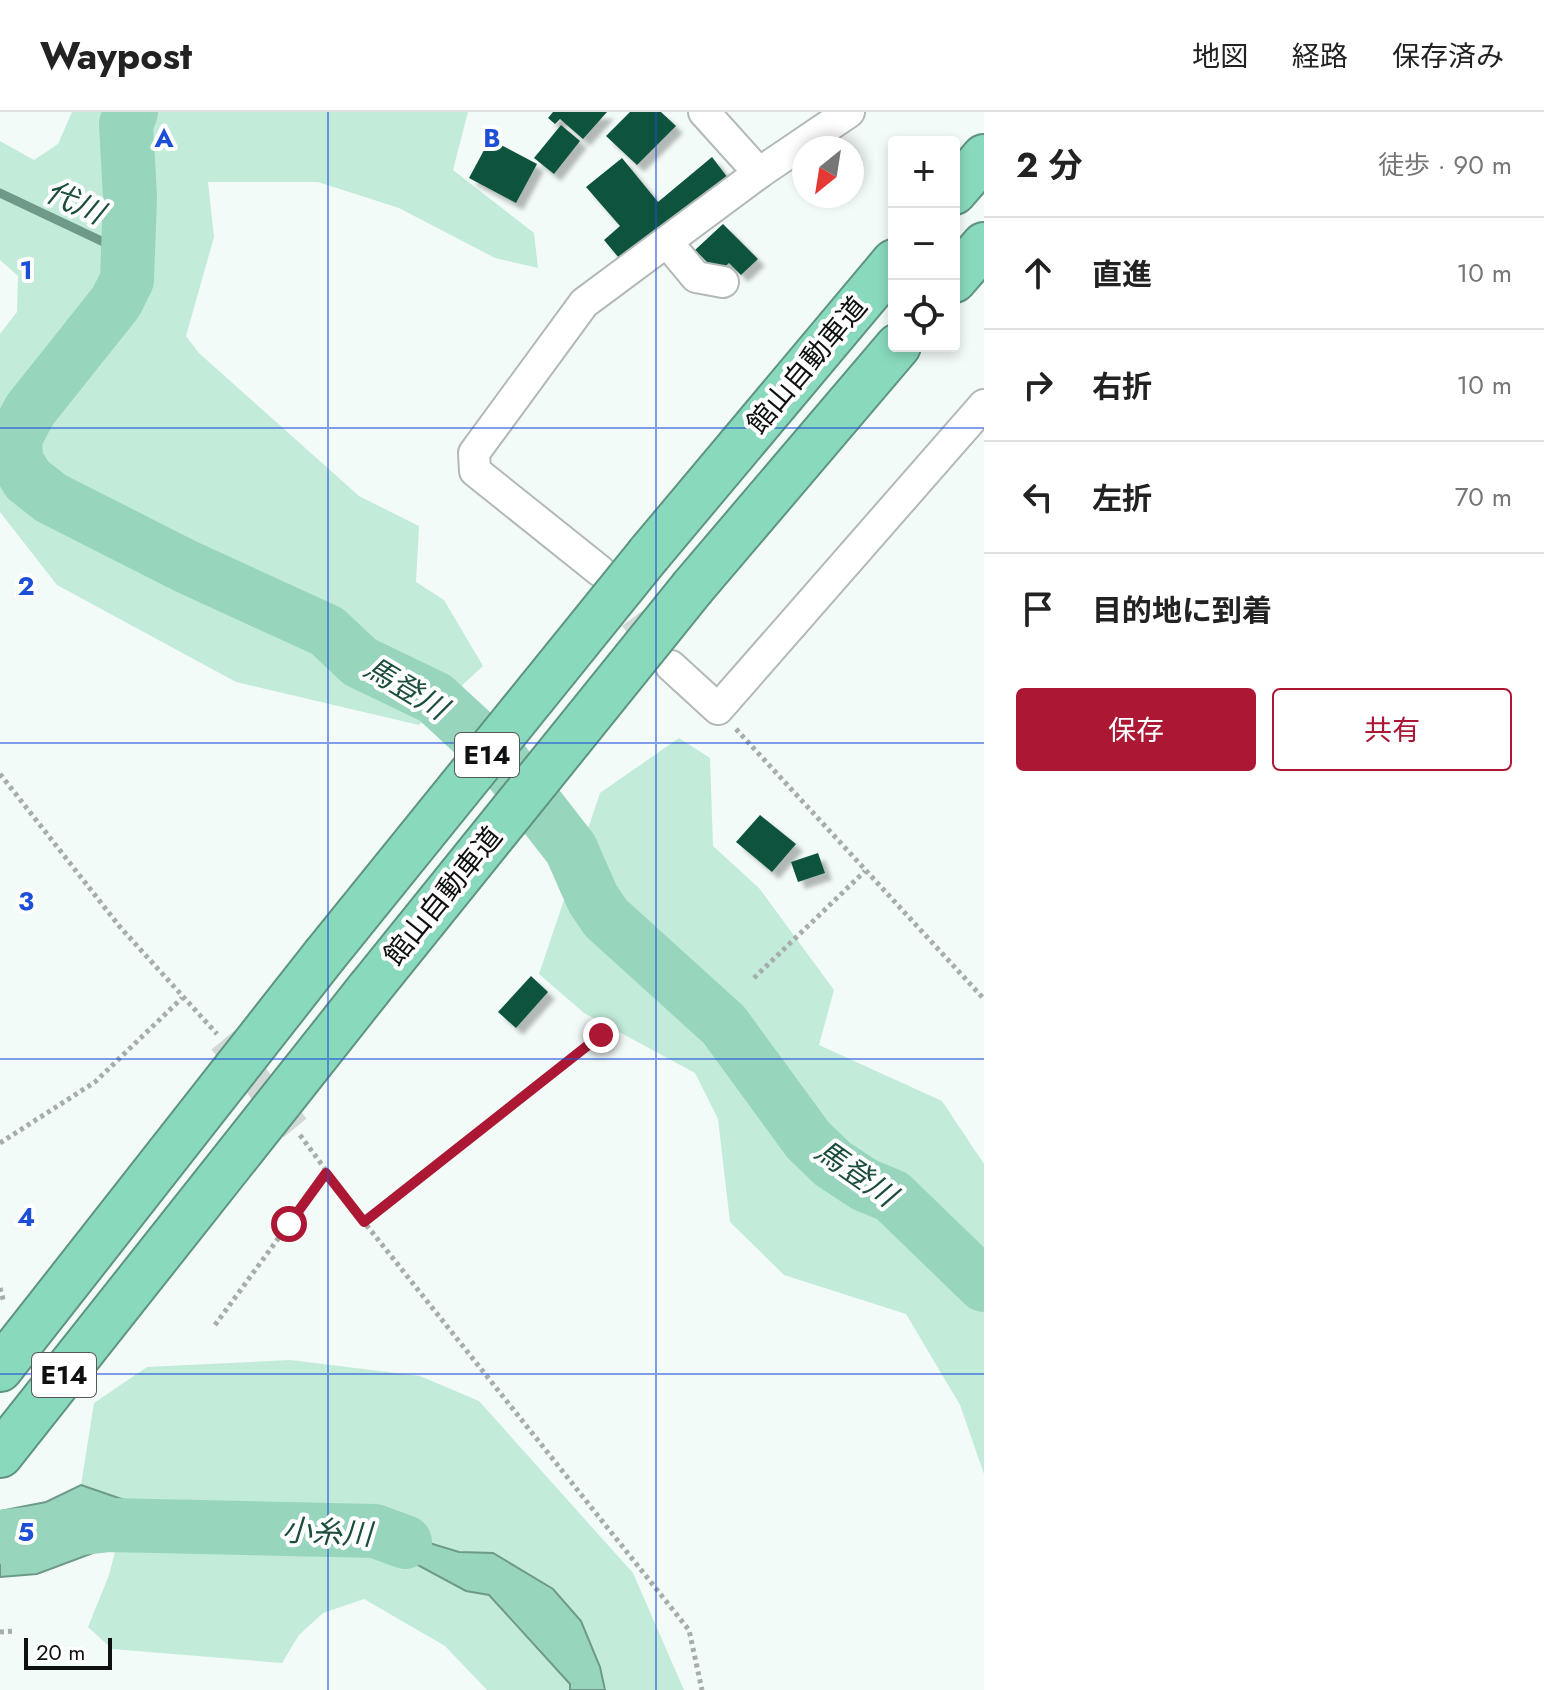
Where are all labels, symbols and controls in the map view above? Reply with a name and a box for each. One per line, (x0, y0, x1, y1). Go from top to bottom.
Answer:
text: Waypost (40, 28, 192, 83)
text: 地図 (1192, 36, 1248, 77)
text: 経路 (1292, 36, 1348, 77)
text: 保存済み (1392, 36, 1504, 77)
text: A (153, 119, 174, 157)
text: B (483, 119, 501, 157)
north arrow (792, 136, 864, 208)
map controls (888, 136, 960, 352)
button: + (888, 136, 960, 208)
text: 2 分 (1016, 141, 1083, 190)
text: 徒歩 · 90 m (1378, 146, 1512, 184)
water label: 代川 (39, 170, 114, 235)
button: − (888, 208, 960, 280)
text: 1 (19, 251, 33, 289)
icon: ahead (1016, 251, 1060, 295)
text: 直進 (1092, 253, 1152, 296)
text: 10 m (1457, 254, 1512, 292)
button: locate (888, 280, 960, 352)
street label: 館山自動車道 (737, 287, 877, 443)
icon: right (1016, 363, 1060, 407)
text: 右折 (1092, 365, 1152, 408)
text: 10 m (1457, 366, 1512, 404)
icon: left (1016, 475, 1060, 519)
text: 左折 (1092, 477, 1152, 520)
text: 70 m (1455, 478, 1512, 516)
text: 2 (17, 567, 35, 605)
icon: arrive (1016, 587, 1060, 631)
text: 目的地に到着 (1092, 589, 1272, 632)
water label: 馬登川 (356, 646, 458, 731)
button: 保存 (1016, 688, 1256, 771)
button: 共有 (1272, 688, 1512, 771)
road number: E14 (455, 733, 519, 777)
street label: 館山自動車道 (374, 818, 512, 974)
text: 3 (18, 882, 34, 920)
route end (583, 1017, 619, 1053)
water label: 馬登川 (807, 1130, 908, 1218)
text: 4 (17, 1198, 35, 1236)
route start (271, 1206, 307, 1242)
road number: E14 (32, 1353, 96, 1397)
water label: 小糸川 (281, 1508, 376, 1556)
text: 5 (18, 1513, 34, 1551)
scale bar (24, 1634, 112, 1670)
text: 20 m (36, 1636, 85, 1668)

